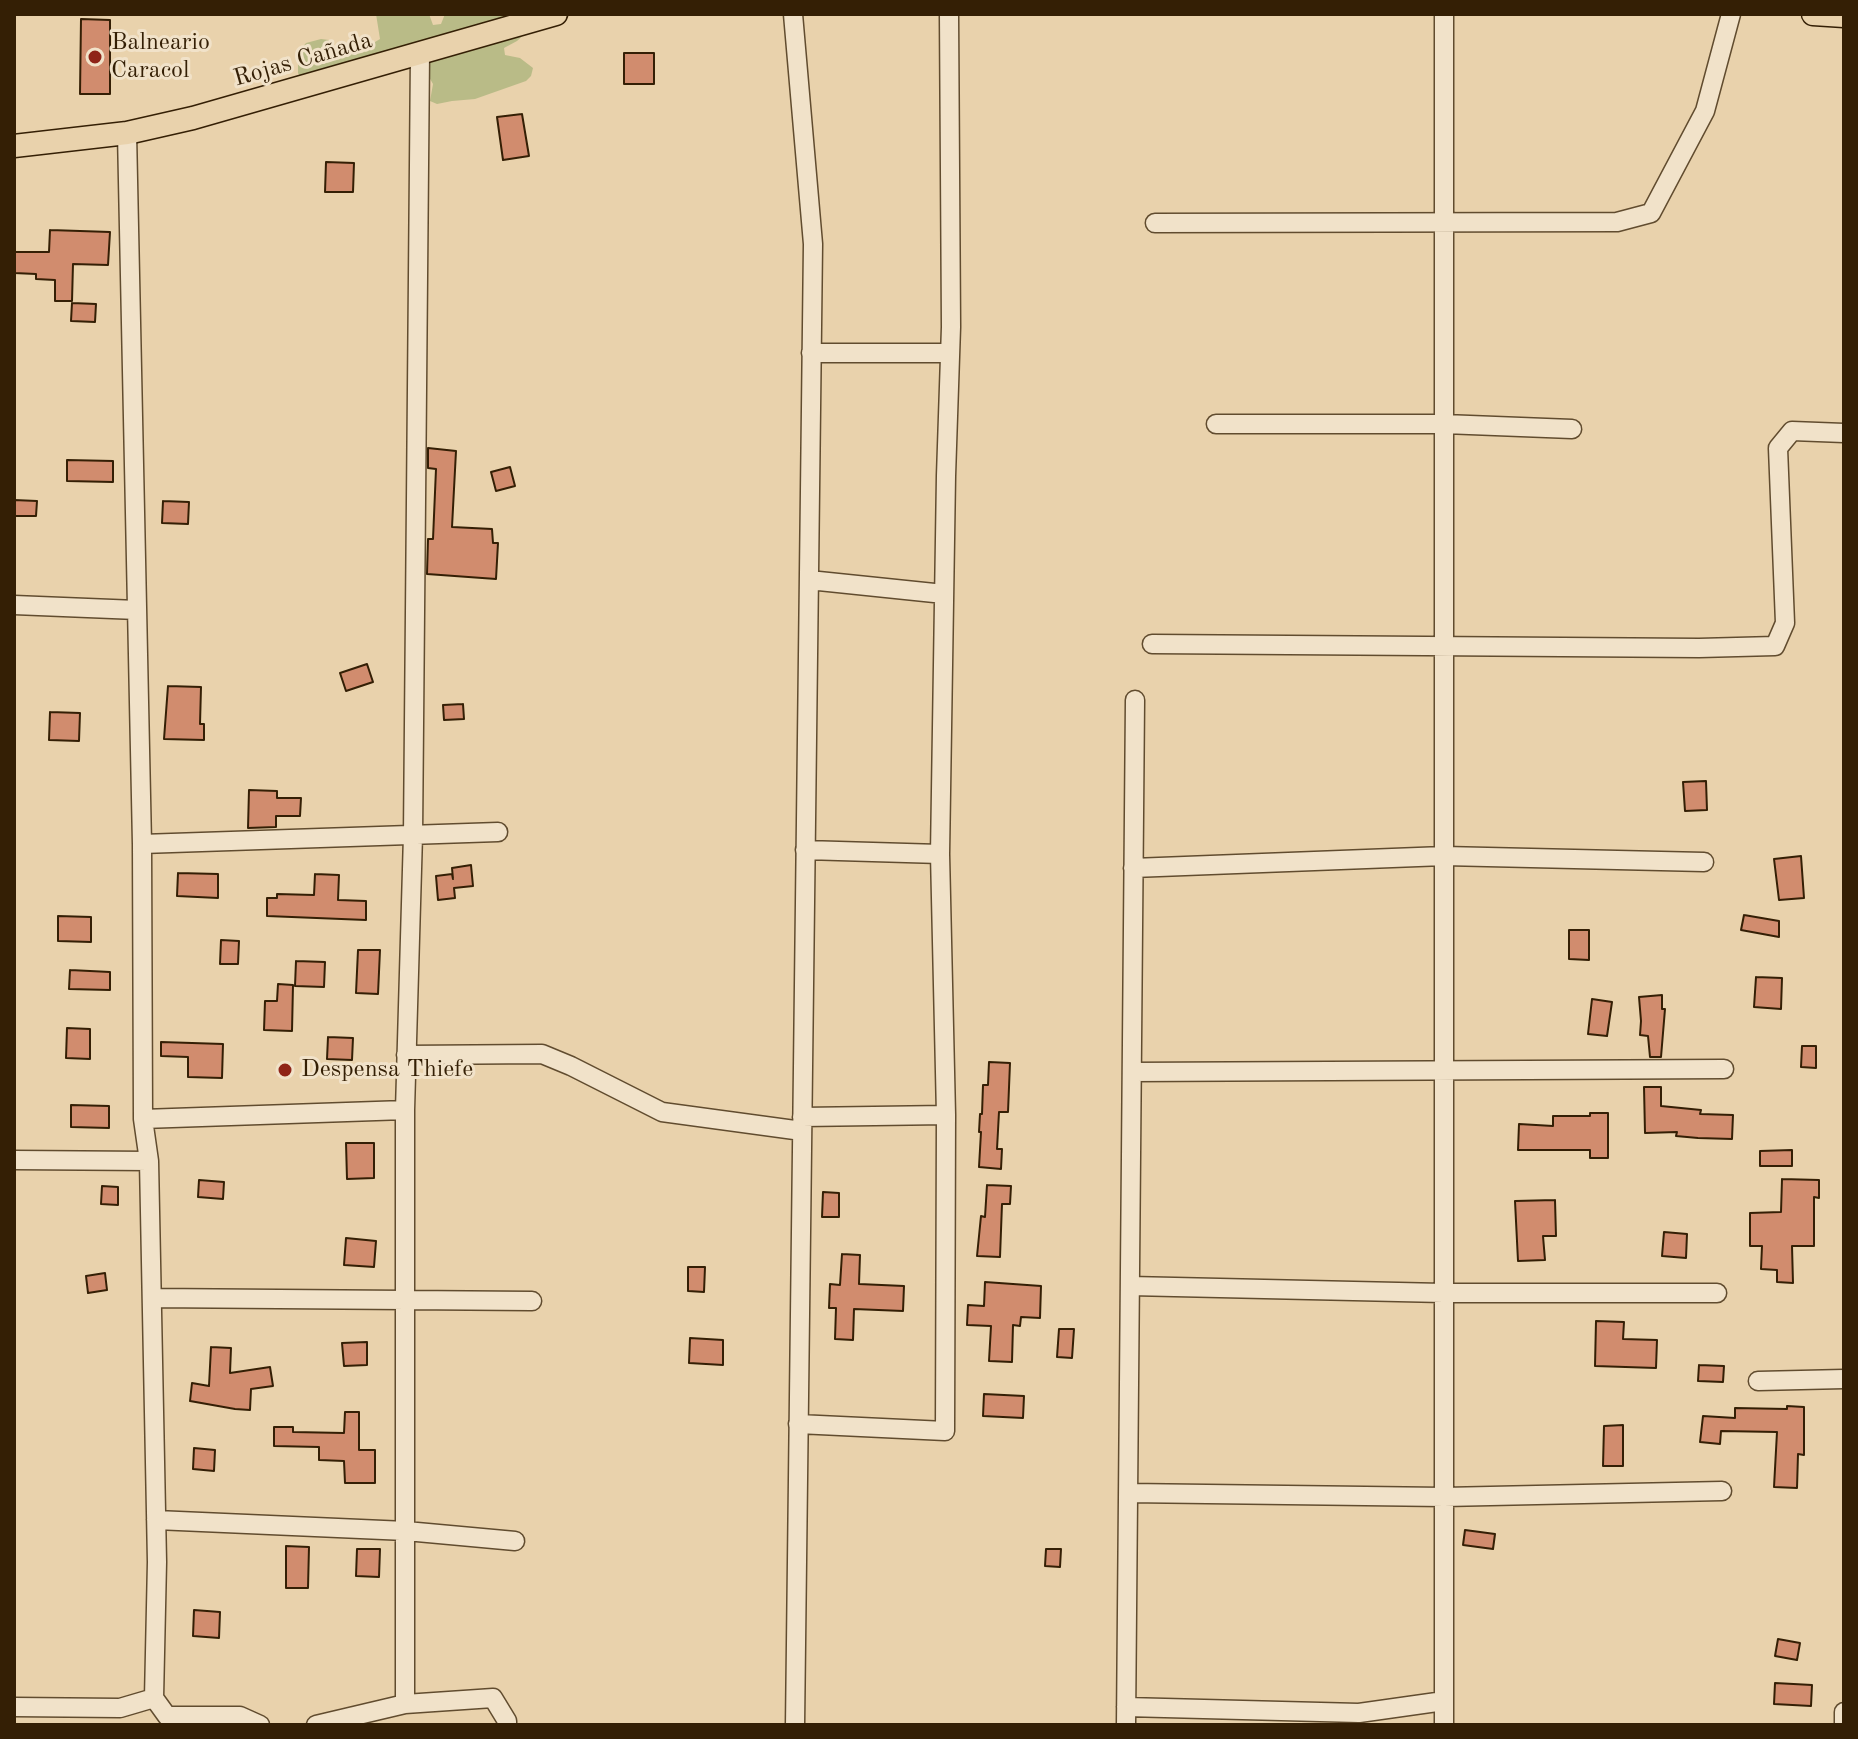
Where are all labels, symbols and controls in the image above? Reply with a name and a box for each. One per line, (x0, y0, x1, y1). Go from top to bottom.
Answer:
street label: Rojas Cañada (230, 26, 376, 94)
place label: Balneario Caracol (111, 29, 210, 85)
marker: Balneario Caracol (86, 48, 104, 66)
place label: Despensa Thiefe (301, 1056, 473, 1084)
marker: Despensa Thiefe (276, 1061, 294, 1079)

